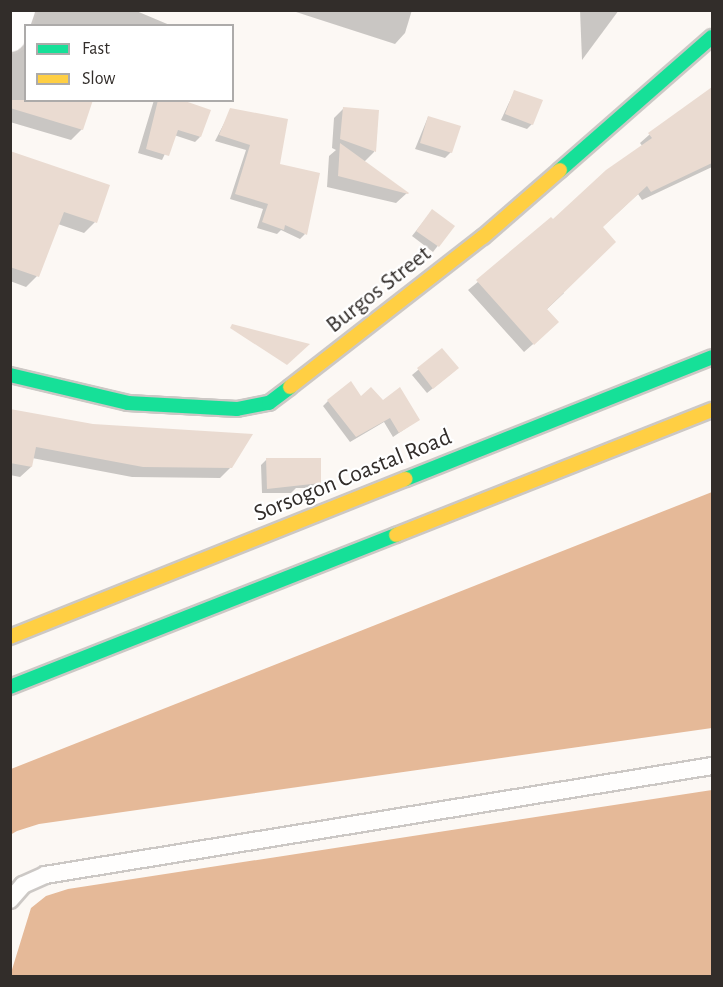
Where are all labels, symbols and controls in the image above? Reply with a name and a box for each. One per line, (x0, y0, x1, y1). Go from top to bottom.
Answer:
legend (24, 24, 234, 102)
text: Fast (82, 40, 110, 58)
text: Slow (82, 70, 115, 88)
street label: Burgos Street (321, 240, 437, 340)
street label: Sorsogon Coastal Road (250, 423, 456, 529)

